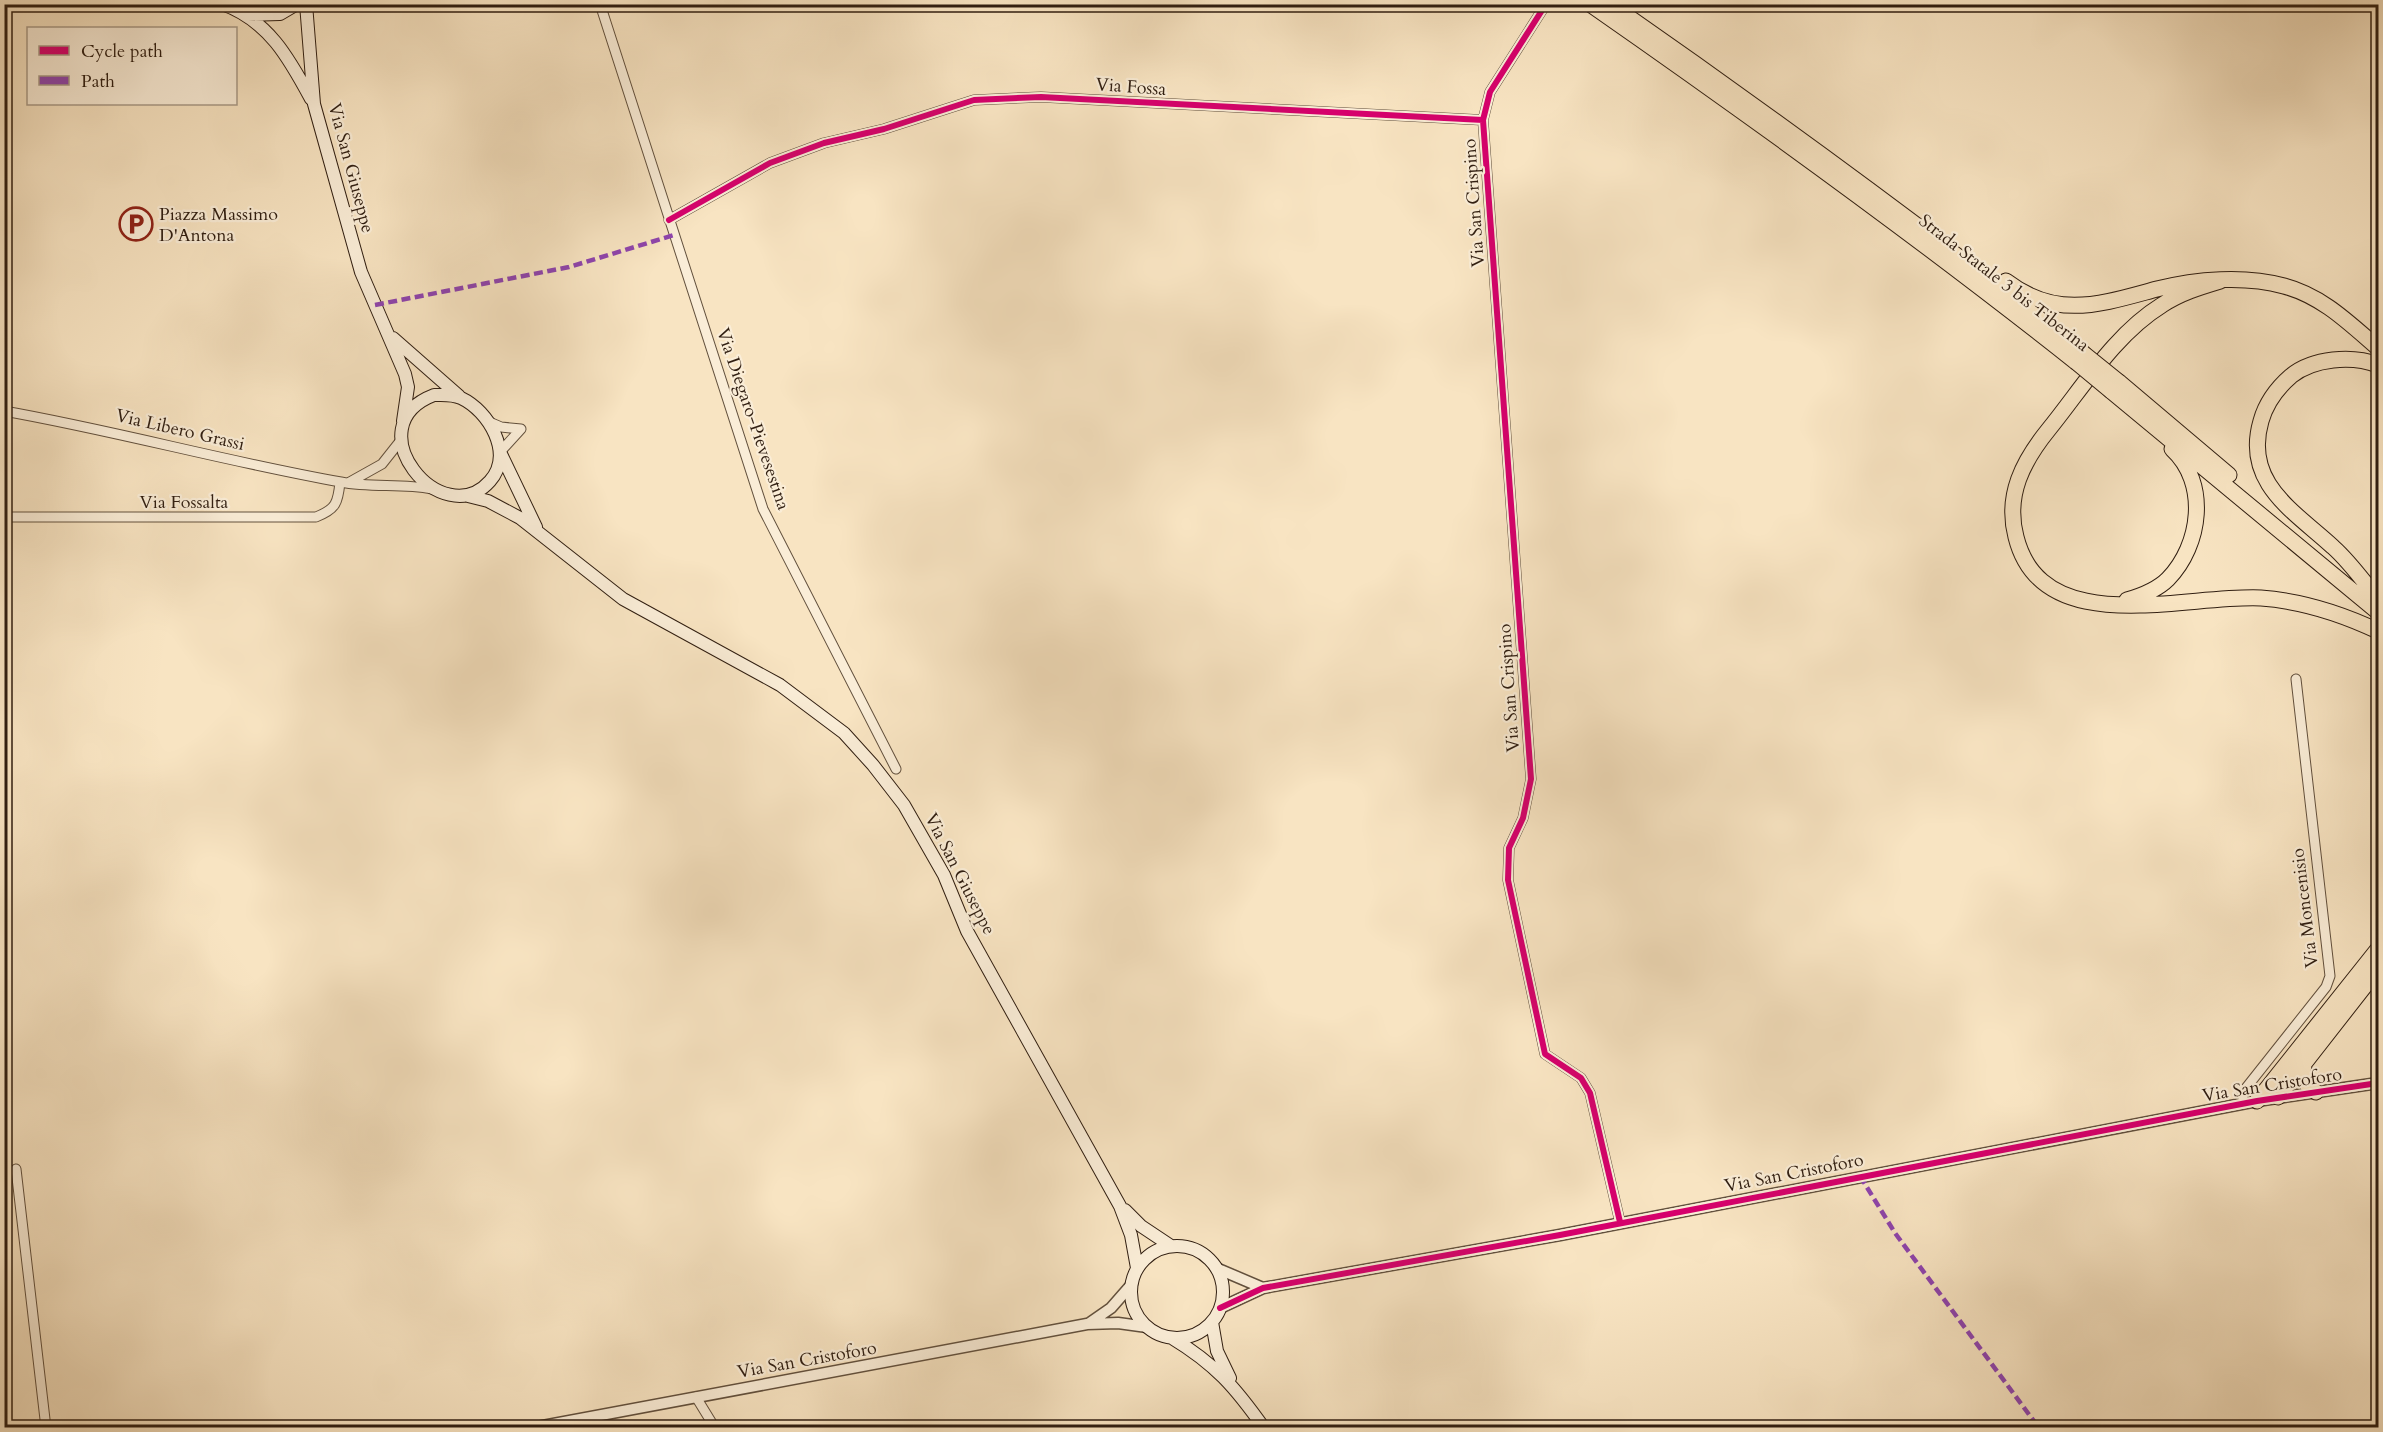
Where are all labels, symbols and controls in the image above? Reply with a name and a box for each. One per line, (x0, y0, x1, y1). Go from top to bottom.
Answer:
legend (27, 27, 237, 105)
text: Cycle path (81, 39, 163, 64)
text: Path (81, 69, 115, 94)
street label: Via Fossa (1095, 72, 1167, 102)
street label: Via San Giuseppe (322, 100, 380, 236)
street label: Via San Crispino (1457, 138, 1491, 268)
place label: Piazza Massimo D'Antona (159, 202, 278, 248)
parking icon: Piazza Massimo D'Antona (118, 206, 154, 242)
street label: Strada Statale 3 bis Tiberina (1914, 208, 2095, 358)
street label: Via Diegaro-Pievesestina (710, 325, 796, 514)
street label: Via Libero Grassi (113, 403, 247, 457)
street label: Via Fossalta (140, 490, 229, 515)
street label: Via San Crispino (1492, 623, 1526, 753)
street label: Via San Giuseppe (919, 809, 1001, 939)
street label: Via Moncenisio (2285, 847, 2325, 969)
street label: Via San Cristoforo (2200, 1062, 2344, 1108)
street label: Via San Cristoforo (1722, 1147, 1866, 1199)
street label: Via San Cristoforo (735, 1335, 879, 1385)

